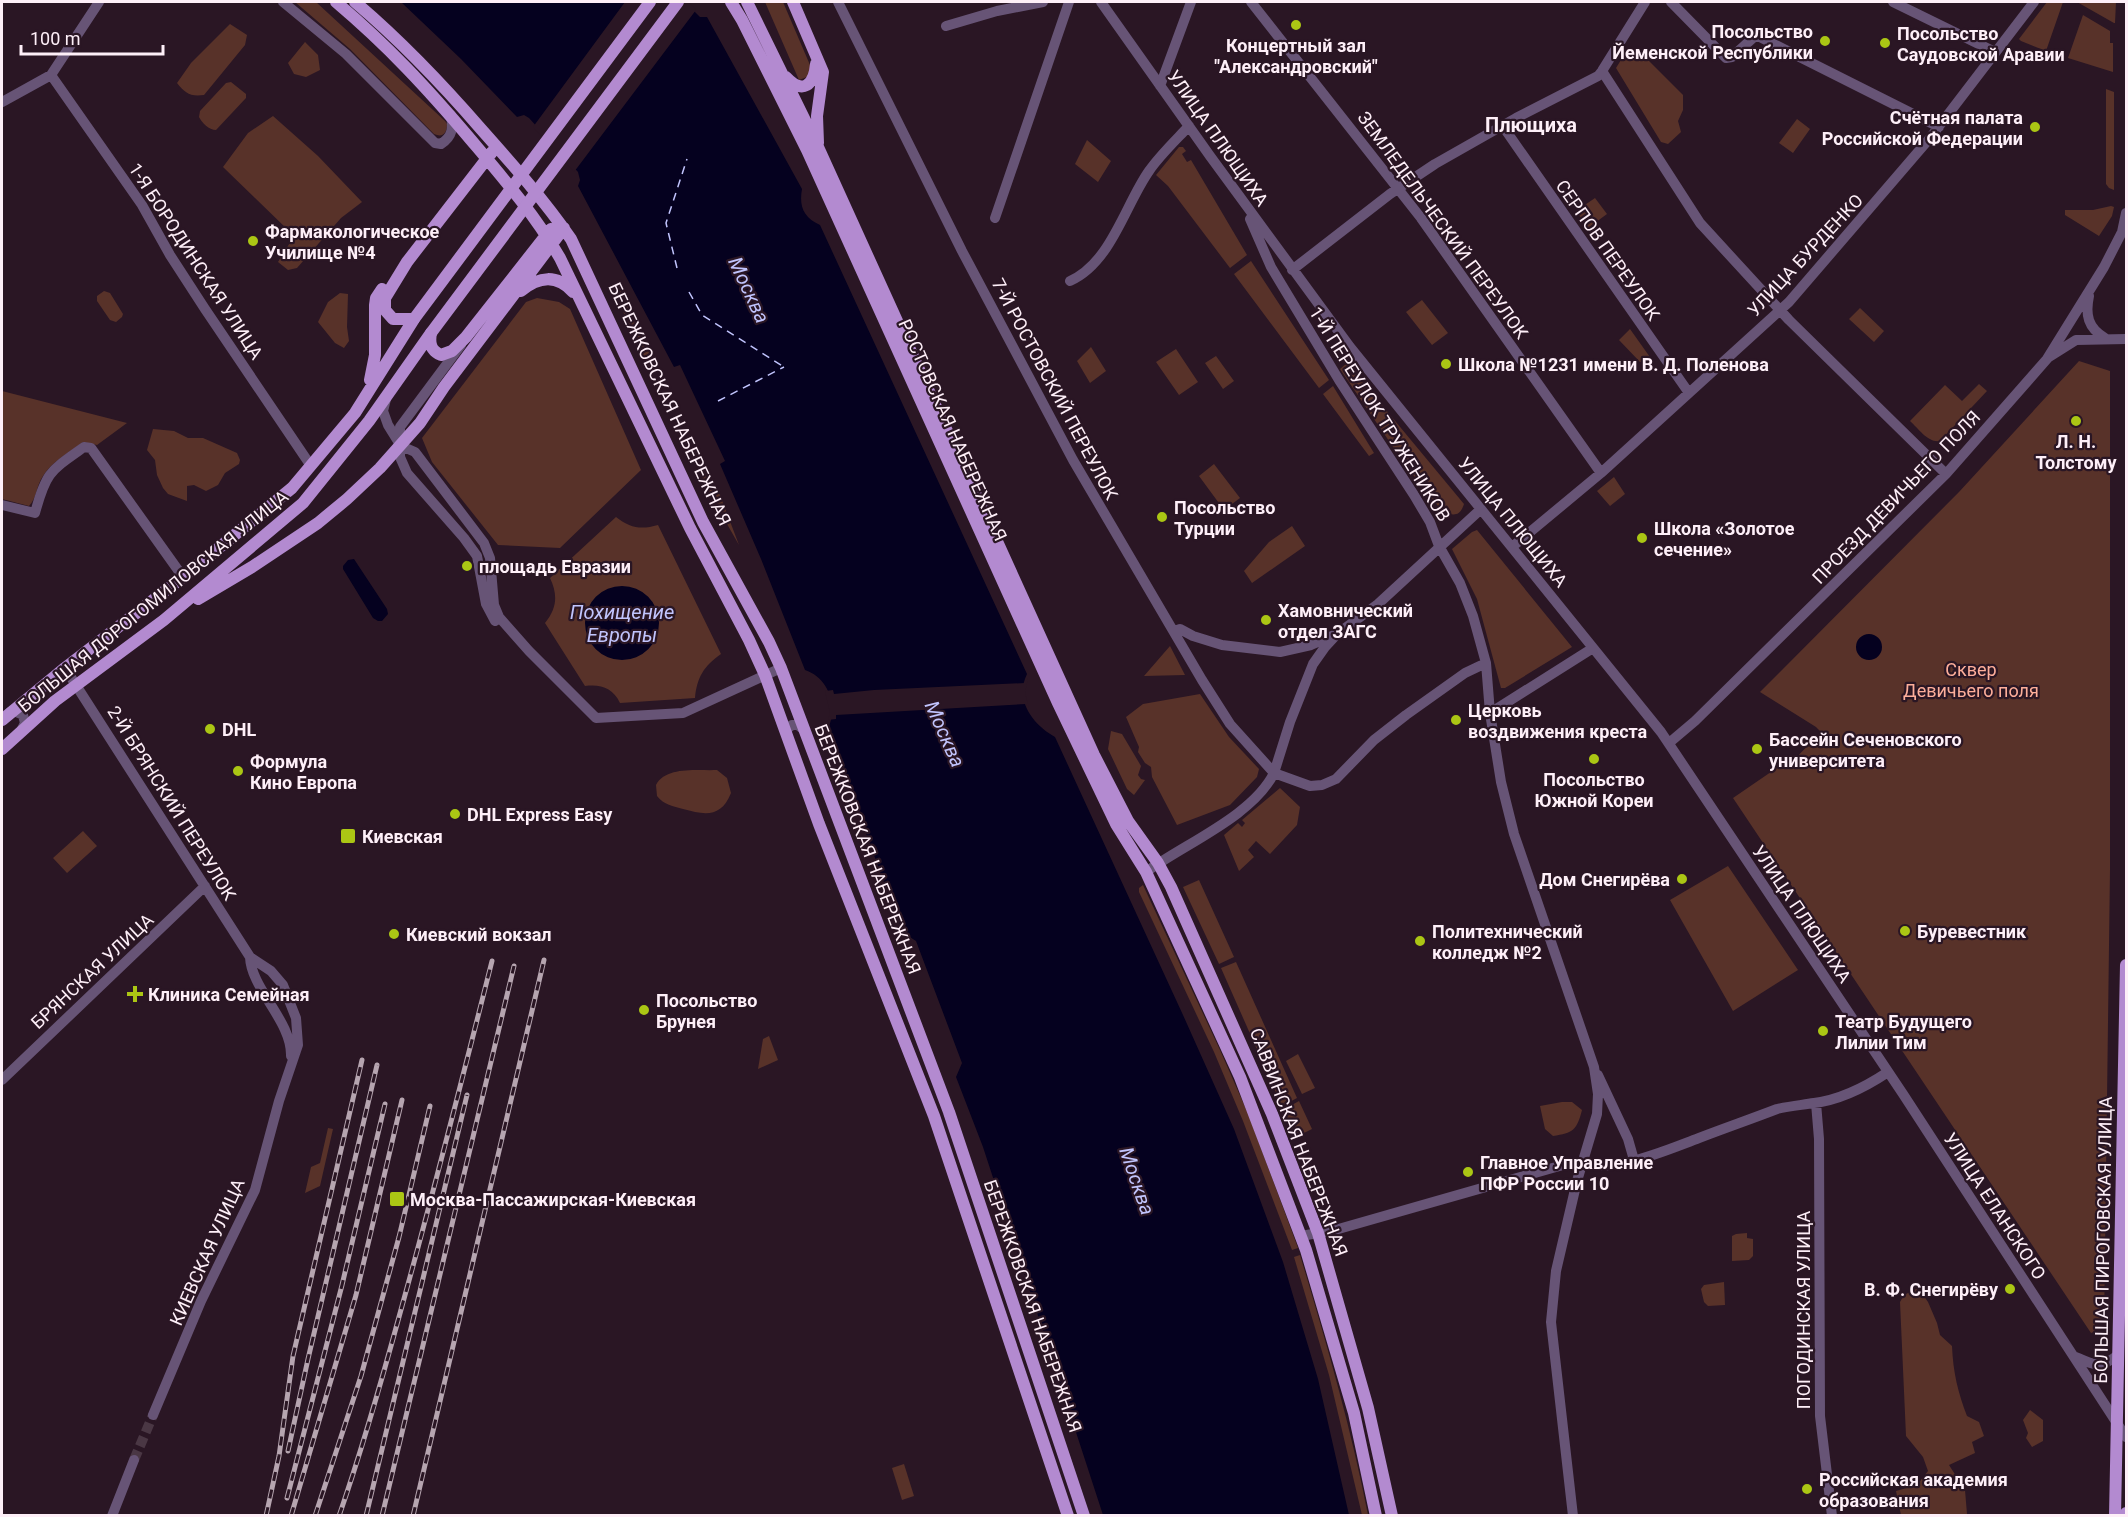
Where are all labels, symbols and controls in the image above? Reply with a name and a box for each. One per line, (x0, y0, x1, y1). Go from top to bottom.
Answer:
scale bar (21, 18, 164, 56)
marker: Концертный зал "Александровский" (1289, 18, 1303, 32)
place label: Посольство Йеменской Республики (1612, 21, 1813, 63)
place label: Посольство Саудовской Аравии (1897, 23, 2065, 65)
text: 100 m (30, 28, 81, 49)
marker: Посольство Йеменской Республики (1818, 34, 1832, 48)
place label: Концертный зал "Александровский" (1214, 35, 1378, 77)
marker: Посольство Саудовской Аравии (1878, 36, 1892, 50)
street label: УЛИЦА ПЛЮЩИХА (1163, 66, 1273, 210)
street label: ЗЕМЛЕДЕЛЬЧЕСКИЙ ПЕРЕУЛОК (1354, 107, 1533, 343)
place label: Счётная палата Российской Федерации (1822, 107, 2023, 149)
district label: Плющиха (1485, 113, 1577, 137)
marker: Счётная палата Российской Федерации (2028, 120, 2042, 134)
street label: 1-Я БОРОДИНСКАЯ УЛИЦА (125, 159, 268, 363)
street label: СЕРПОВ ПЕРЕУЛОК (1552, 176, 1665, 325)
street label: УЛИЦА БУРДЕНКО (1743, 190, 1867, 320)
place label: Фармакологическое Училище №4 (265, 221, 440, 263)
marker: Фармакологическое Училище №4 (246, 234, 260, 248)
water label: Москва (723, 253, 775, 327)
street label: 7-Й РОСТОВСКИЙ ПЕРЕУЛОК (988, 275, 1123, 503)
street label: БЕРЕЖКОВСКАЯ НАБЕРЕЖНАЯ (604, 279, 736, 529)
street label: 1-Й ПЕРЕУЛОК ТРУЖЕНИКОВ (1305, 303, 1455, 525)
street label: РОСТОВСКАЯ НАБЕРЕЖНАЯ (894, 316, 1012, 544)
place label: Школа №1231 имени В. Д. Поленова (1458, 354, 1769, 375)
marker: Школа №1231 имени В. Д. Поленова (1439, 357, 1453, 371)
street label: ПРОЕЗД ДЕВИЧЬЕГО ПОЛЯ (1808, 406, 1984, 588)
marker: Л. Н. Толстому (2069, 414, 2083, 428)
place label: Л. Н. Толстому (2035, 431, 2117, 473)
street label: УЛИЦА ПЛЮЩИХА (1454, 453, 1572, 591)
street label: БОЛЬШАЯ ДОРОГОМИЛОВСКАЯ УЛИЦА (14, 485, 292, 716)
place label: Посольство Турции (1174, 497, 1275, 539)
marker: Посольство Турции (1155, 510, 1169, 524)
place label: Школа «Золотое сечение» (1654, 518, 1795, 560)
marker: Школа «Золотое сечение» (1635, 531, 1649, 545)
place label: площадь Евразии (479, 556, 631, 577)
marker: площадь Евразии (460, 559, 474, 573)
water label: Похищение Европы (570, 600, 674, 647)
place label: Хамовнический отдел ЗАГС (1278, 600, 1413, 642)
marker: Хамовнический отдел ЗАГС (1259, 613, 1273, 627)
park label: Сквер Девичьего поля (1903, 659, 2039, 701)
water label: Москва (920, 697, 970, 771)
place label: Церковь воздвижения креста (1468, 700, 1648, 742)
street label: 2-Й БРЯНСКИЙ ПЕРЕУЛОК (103, 702, 241, 904)
marker: Церковь воздвижения креста (1449, 713, 1463, 727)
place label: DHL (222, 719, 256, 740)
street label: БЕРЕЖКОВСКАЯ НАБЕРЕЖНАЯ (811, 721, 925, 977)
marker: DHL (203, 722, 217, 736)
place label: Бассейн Сеченовского университета (1769, 729, 1962, 771)
marker: Бассейн Сеченовского университета (1750, 742, 1764, 756)
place label: Формула Кино Европа (250, 751, 357, 793)
marker: Посольство Южной Кореи (1587, 752, 1601, 766)
marker: Формула Кино Европа (231, 764, 245, 778)
place label: Посольство Южной Кореи (1534, 769, 1654, 811)
place label: DHL Express Easy (467, 804, 613, 825)
marker: DHL Express Easy (448, 807, 462, 821)
place label: Киевская (362, 826, 443, 847)
marker: Киевская (339, 827, 357, 845)
street label: УЛИЦА ПЛЮЩИХА (1748, 841, 1856, 987)
place label: Дом Снегирёва (1539, 869, 1670, 890)
marker: Дом Снегирёва (1675, 872, 1689, 886)
street label: БРЯНСКАЯ УЛИЦА (27, 909, 158, 1033)
place label: Политехнический колледж №2 (1432, 921, 1583, 963)
place label: Буревестник (1917, 921, 2027, 942)
place label: Киевский вокзал (406, 924, 552, 945)
marker: Буревестник (1898, 924, 1912, 938)
marker: Киевский вокзал (387, 927, 401, 941)
marker: Политехнический колледж №2 (1413, 934, 1427, 948)
place label: Клиника Семейная (148, 984, 310, 1005)
marker: Клиника Семейная (126, 985, 144, 1003)
place label: Посольство Брунея (656, 990, 757, 1032)
marker: Посольство Брунея (637, 1003, 651, 1017)
place label: Театр Будущего Лилии Тим (1835, 1011, 1972, 1053)
marker: Театр Будущего Лилии Тим (1816, 1024, 1830, 1038)
street label: САВВИНСКАЯ НАБЕРЕЖНАЯ (1246, 1025, 1352, 1259)
street label: БОЛЬШАЯ ПИРОГОВСКАЯ УЛИЦА (2090, 1096, 2116, 1384)
street label: УЛИЦА ЕЛАНСКОГО (1940, 1129, 2050, 1283)
water label: Москва (1114, 1144, 1160, 1218)
place label: Главное Управление ПФР России 10 (1480, 1152, 1653, 1194)
marker: Главное Управление ПФР России 10 (1461, 1165, 1475, 1179)
street label: КИЕВСКАЯ УЛИЦА (165, 1175, 249, 1329)
street label: БЕРЕЖКОВСКАЯ НАБЕРЕЖНАЯ (980, 1177, 1086, 1435)
place label: Москва-Пассажирская-Киевская (410, 1189, 696, 1210)
marker: Москва-Пассажирская-Киевская (388, 1190, 406, 1208)
street label: ПОГОДИНСКАЯ УЛИЦА (1793, 1211, 1814, 1409)
place label: В. Ф. Снегирёву (1864, 1279, 1999, 1300)
marker: В. Ф. Снегирёву (2003, 1282, 2017, 1296)
place label: Российская академия образования (1819, 1469, 2008, 1511)
marker: Российская академия образования (1800, 1482, 1814, 1496)

